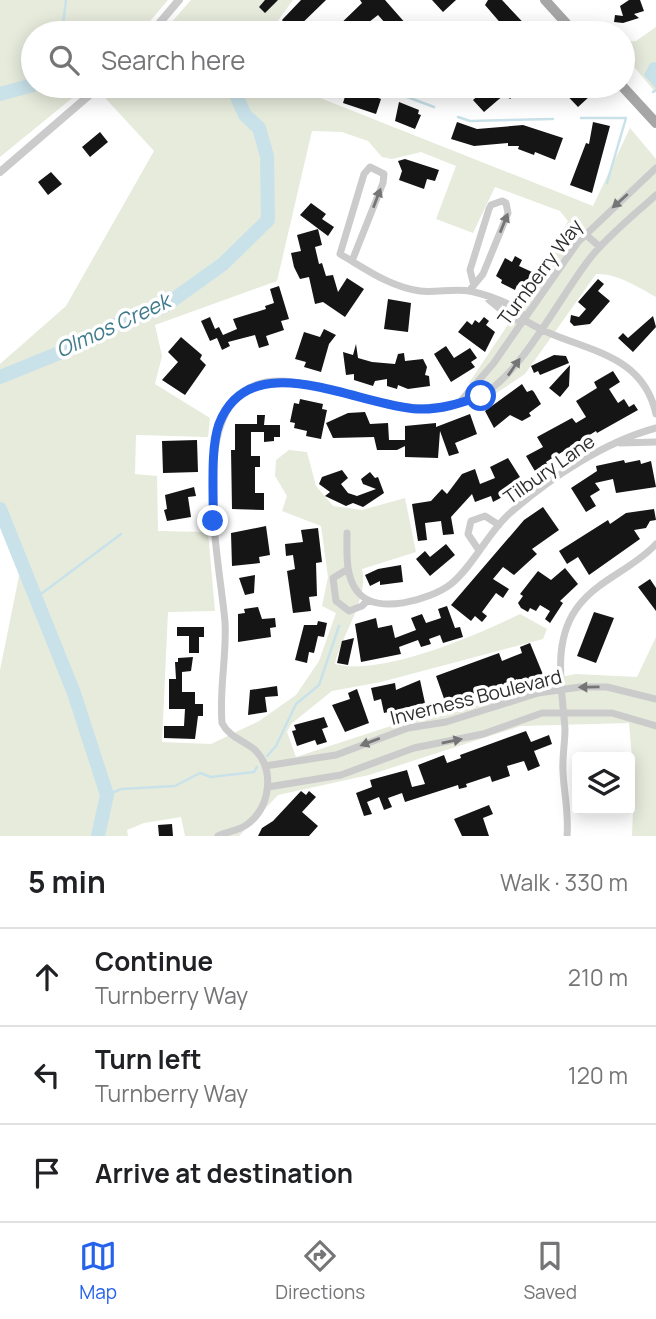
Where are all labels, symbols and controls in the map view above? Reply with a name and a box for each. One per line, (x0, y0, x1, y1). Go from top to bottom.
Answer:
search box (21, 21, 635, 98)
icon: search (45, 41, 83, 79)
text: Search here (101, 42, 246, 78)
one-way arrow (372, 187, 383, 208)
one-way arrow (611, 193, 629, 209)
one-way arrow (498, 212, 509, 233)
street label: Turnberry Way (492, 214, 588, 330)
water label: Olmos Creek (51, 285, 176, 364)
one-way arrow (507, 358, 521, 376)
route start (465, 380, 496, 411)
street label: Tilbury Lane (498, 428, 600, 510)
route end (197, 505, 228, 536)
street label: Inverness Boulevard (388, 663, 564, 731)
one-way arrow (578, 681, 600, 693)
one-way arrow (441, 736, 463, 747)
one-way arrow (360, 737, 381, 748)
map controls (572, 752, 635, 815)
button: layers (572, 752, 635, 815)
text: 5 min (28, 861, 106, 902)
text: Walk · 330 m (500, 866, 628, 898)
text: Continue (95, 943, 213, 979)
icon: ahead (28, 958, 66, 996)
text: 210 m (568, 961, 628, 993)
text: Turnberry Way (95, 979, 248, 1011)
text: Turn left (95, 1041, 202, 1077)
icon: left (28, 1056, 66, 1094)
text: 120 m (568, 1059, 628, 1091)
text: Turnberry Way (95, 1077, 248, 1109)
icon: arrive (28, 1154, 66, 1192)
text: Arrive at destination (95, 1155, 353, 1191)
tab: Map (79, 1237, 117, 1305)
tab: Directions (275, 1237, 365, 1305)
tab: Saved (523, 1237, 577, 1305)

